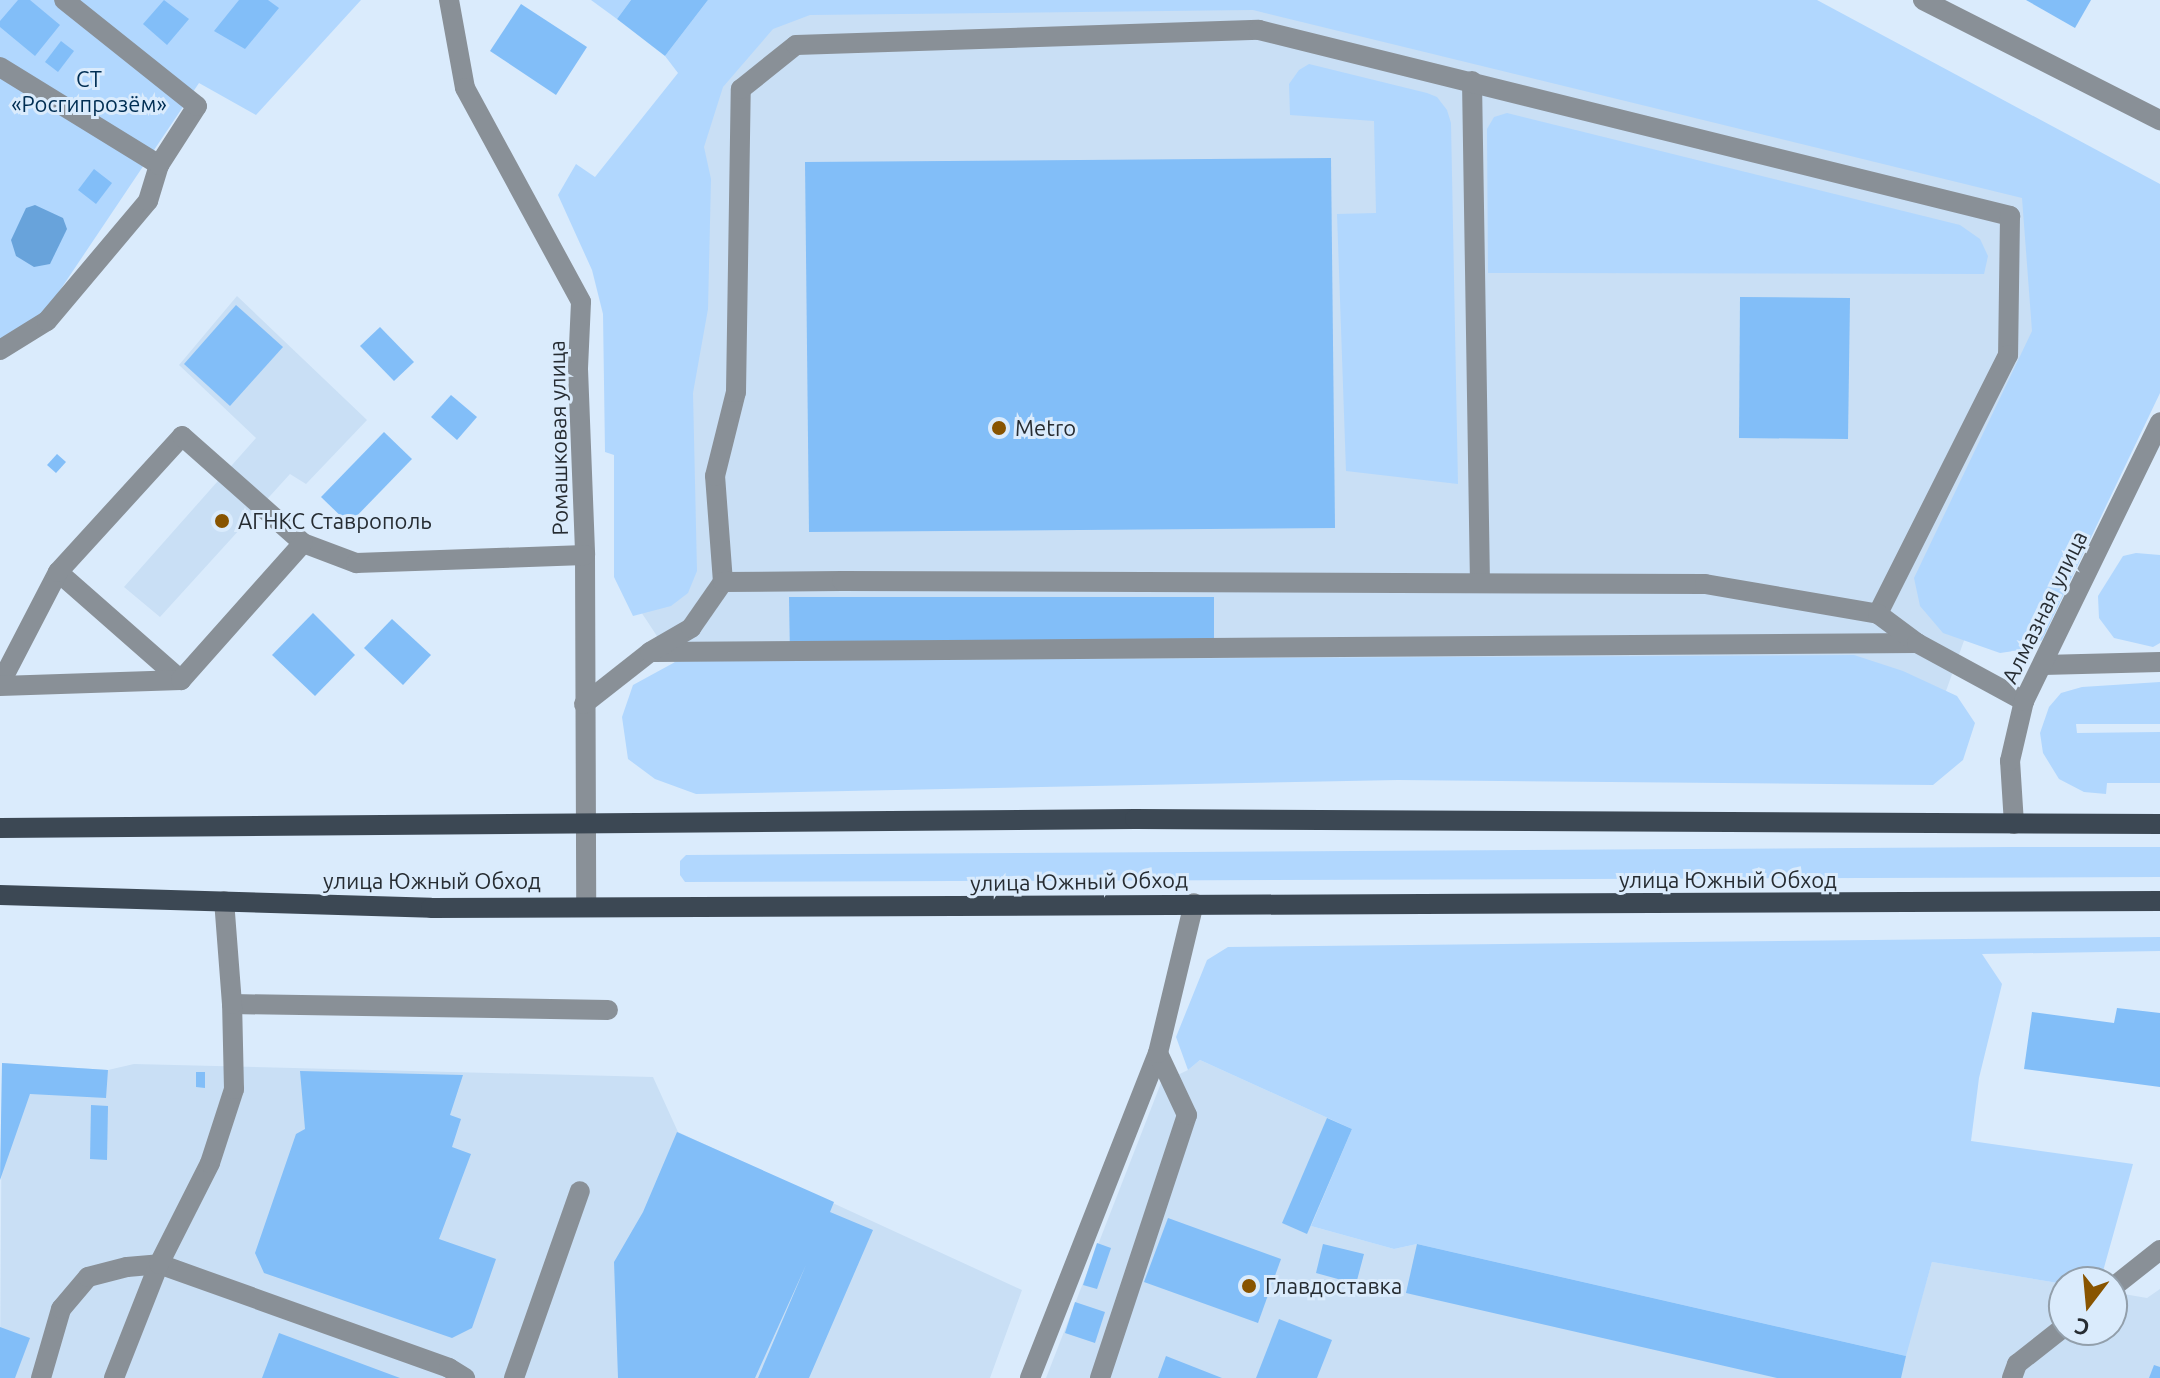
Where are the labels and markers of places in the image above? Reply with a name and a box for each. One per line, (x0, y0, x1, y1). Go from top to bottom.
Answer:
place label: Metro (1015, 415, 1076, 441)
marker: Metro (990, 419, 1008, 437)
place label: АГНКС Ставрополь (238, 508, 432, 534)
marker: АГНКС Ставрополь (213, 512, 231, 530)
place label: Главдоставка (1265, 1273, 1402, 1299)
marker: Главдоставка (1240, 1277, 1258, 1295)

